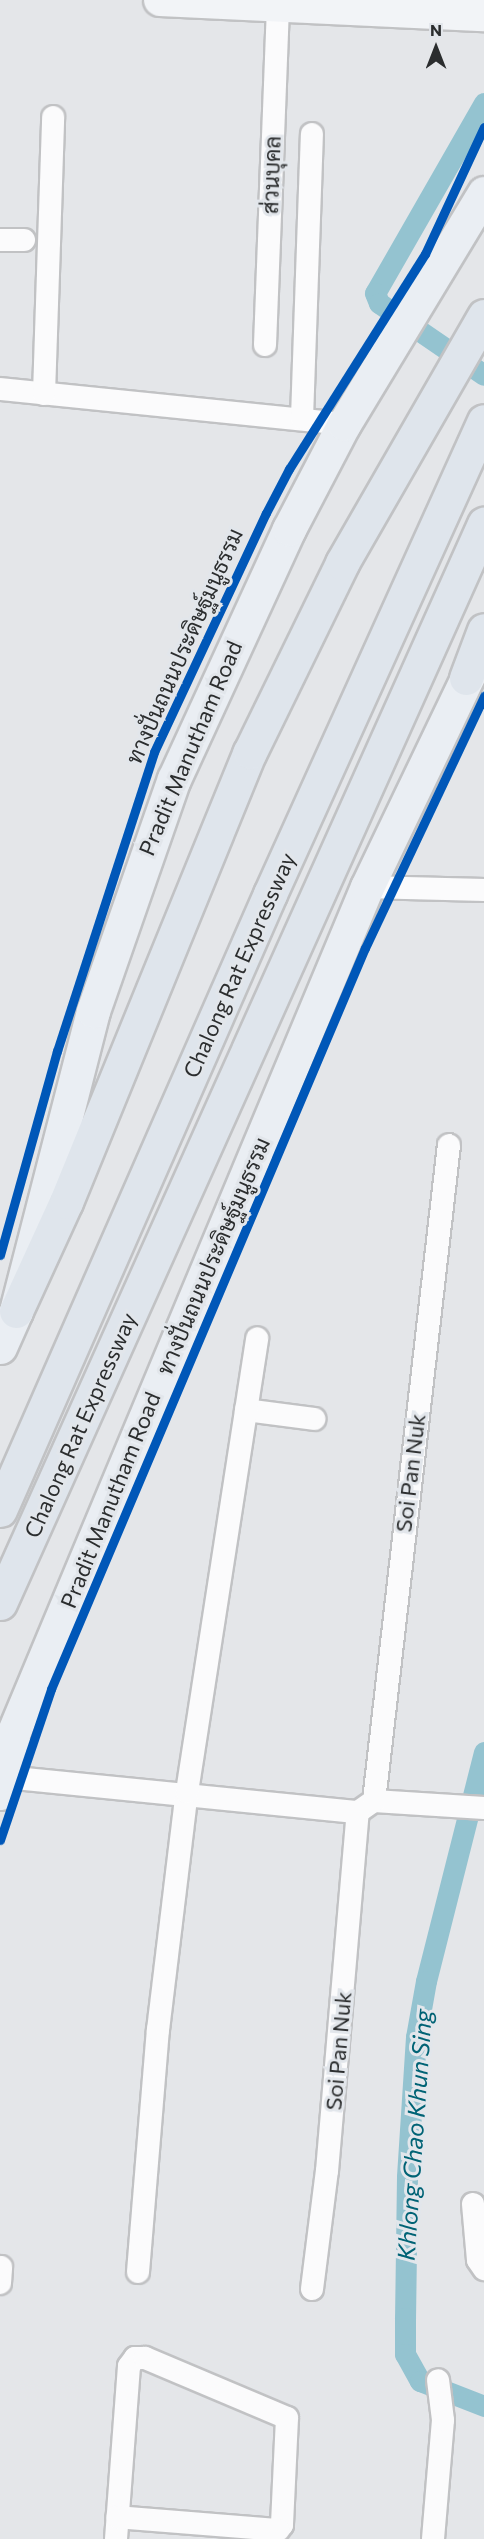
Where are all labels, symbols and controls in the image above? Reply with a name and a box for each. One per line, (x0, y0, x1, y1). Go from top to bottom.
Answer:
north arrow (406, 18, 466, 78)
text: N (430, 20, 442, 39)
street label: ส่วนบุคล (256, 135, 286, 215)
street label: ทางปั่นถนนประดิษฐ์มนูธรรม (120, 524, 248, 768)
street label: Pradit Manutham Road (133, 637, 247, 859)
street label: Chalong Rat Expressway (177, 848, 301, 1082)
street label: ทางปั่นถนนประดิษฐ์มนูธรรม (151, 1133, 275, 1379)
street label: Chalong Rat Expressway (18, 1308, 142, 1542)
street label: Pradit Manutham Road (55, 1388, 165, 1612)
street label: Soi Pan Nuk (390, 1412, 430, 1534)
street label: Soi Pan Nuk (320, 1991, 356, 2111)
water label: Khlong Chao Khun Sing (391, 2008, 437, 2262)

